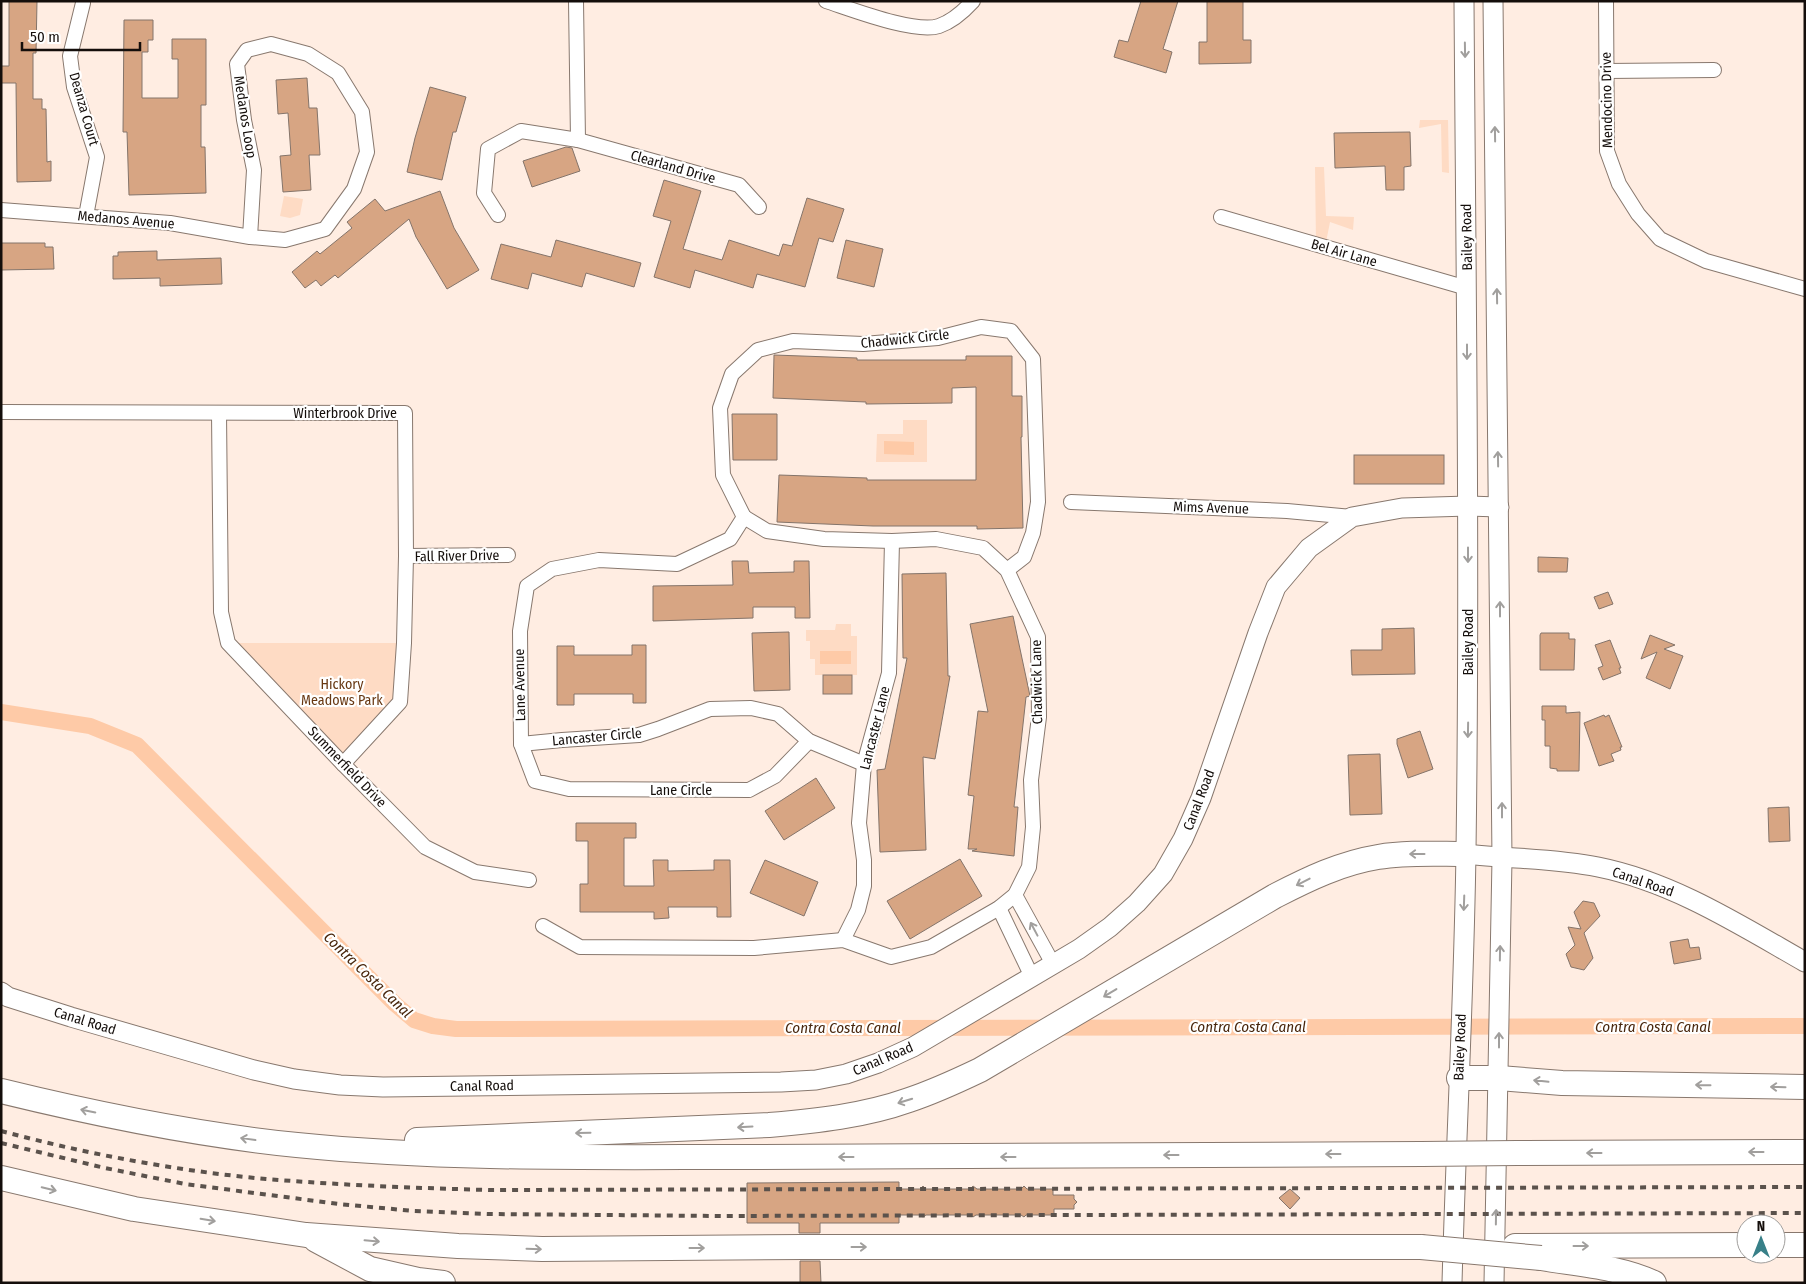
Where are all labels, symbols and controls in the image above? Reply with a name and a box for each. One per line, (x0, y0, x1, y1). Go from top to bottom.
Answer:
scale bar (22, 20, 140, 52)
text: 50 m (30, 28, 60, 46)
one-way arrow (1460, 42, 1470, 58)
street label: Mendocino Drive (1598, 52, 1616, 148)
street label: Deanza Court (65, 70, 103, 148)
street label: Medanos Loop (230, 75, 260, 159)
one-way arrow (1490, 126, 1500, 142)
street label: Clearland Drive (629, 147, 717, 187)
street label: Bailey Road (1458, 203, 1476, 271)
street label: Medanos Avenue (77, 207, 175, 233)
street label: Bel Air Lane (1309, 235, 1379, 271)
one-way arrow (1492, 288, 1502, 304)
street label: Chadwick Circle (860, 326, 950, 352)
one-way arrow (1463, 344, 1472, 360)
street label: Winterbrook Drive (293, 405, 397, 422)
one-way arrow (1493, 451, 1503, 467)
street label: Mims Avenue (1173, 498, 1249, 518)
one-way arrow (1463, 546, 1473, 563)
street label: Fall River Drive (414, 547, 500, 565)
one-way arrow (1495, 602, 1505, 618)
street label: Bailey Road (1460, 608, 1477, 676)
street label: Chadwick Lane (1028, 640, 1046, 724)
street label: Lane Avenue (511, 648, 529, 721)
park label: Hickory Meadows Park (301, 676, 383, 709)
street label: Lancaster Lane (856, 684, 894, 772)
one-way arrow (1463, 721, 1472, 737)
street label: Summerfield Drive (304, 723, 390, 811)
street label: Lancaster Circle (551, 725, 643, 749)
street label: Canal Road (1180, 767, 1218, 833)
street label: Lane Circle (650, 782, 712, 799)
one-way arrow (1497, 802, 1507, 818)
one-way arrow (1410, 849, 1426, 859)
street label: Canal Road (1610, 864, 1676, 900)
one-way arrow (1295, 877, 1310, 887)
one-way arrow (1460, 895, 1469, 911)
one-way arrow (1029, 922, 1039, 937)
water label: Contra Costa Canal (320, 928, 416, 1022)
one-way arrow (1496, 946, 1505, 962)
one-way arrow (1104, 989, 1118, 999)
street label: Canal Road (52, 1004, 118, 1038)
street label: Bailey Road (1450, 1013, 1470, 1081)
water label: Contra Costa Canal (1190, 1018, 1306, 1036)
water label: Contra Costa Canal (1595, 1018, 1711, 1036)
water label: Contra Costa Canal (785, 1019, 901, 1037)
one-way arrow (1494, 1032, 1504, 1048)
street label: Canal Road (850, 1039, 916, 1079)
one-way arrow (1533, 1076, 1549, 1086)
street label: Canal Road (450, 1077, 514, 1095)
one-way arrow (1696, 1080, 1712, 1090)
one-way arrow (1771, 1082, 1787, 1091)
one-way arrow (898, 1097, 914, 1106)
one-way arrow (80, 1106, 96, 1115)
one-way arrow (738, 1122, 754, 1131)
one-way arrow (575, 1128, 592, 1138)
one-way arrow (240, 1133, 256, 1143)
one-way arrow (1748, 1147, 1764, 1157)
one-way arrow (1586, 1148, 1602, 1158)
one-way arrow (1326, 1149, 1342, 1159)
one-way arrow (1163, 1151, 1179, 1160)
one-way arrow (838, 1152, 854, 1162)
one-way arrow (1001, 1152, 1017, 1162)
one-way arrow (40, 1185, 56, 1194)
one-way arrow (1491, 1209, 1500, 1225)
north arrow (1736, 1214, 1786, 1264)
one-way arrow (200, 1215, 216, 1225)
text: N (1757, 1218, 1765, 1235)
one-way arrow (364, 1236, 380, 1245)
one-way arrow (1573, 1241, 1589, 1251)
one-way arrow (850, 1242, 867, 1252)
one-way arrow (688, 1243, 704, 1253)
one-way arrow (526, 1244, 542, 1253)

